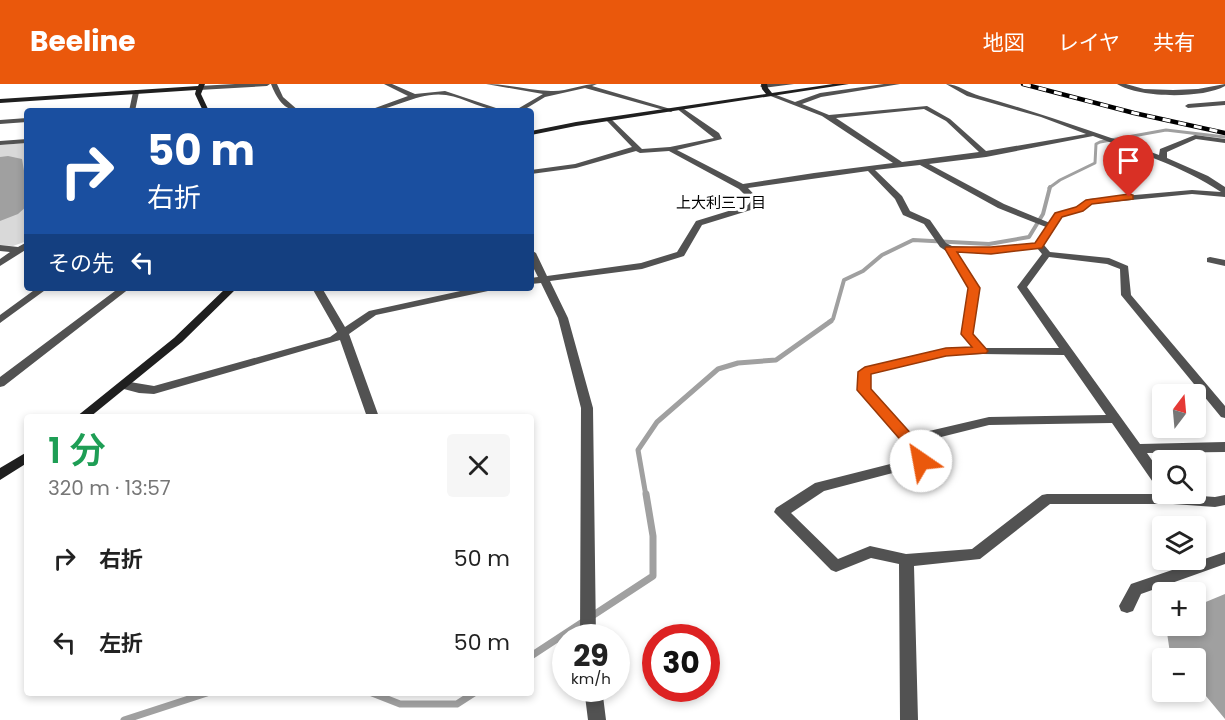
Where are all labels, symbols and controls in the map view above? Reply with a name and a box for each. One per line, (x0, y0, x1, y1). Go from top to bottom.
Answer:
text: Beeline (30, 22, 136, 61)
text: 地図 (983, 28, 1025, 57)
text: レイヤ (1058, 28, 1120, 57)
text: 共有 (1153, 28, 1195, 57)
text: 50 m (147, 121, 255, 180)
icon: right (48, 132, 126, 210)
pin (1103, 135, 1154, 197)
icon: arrive (1112, 144, 1145, 177)
text: 右折 (147, 179, 201, 216)
district label: 上大利三丁目 (676, 192, 766, 213)
icon: left (126, 246, 159, 279)
text: その先 (48, 248, 114, 279)
north arrow (1152, 384, 1206, 438)
map controls (1152, 384, 1206, 702)
text: 1 分 (48, 425, 106, 476)
position arrow (889, 429, 953, 493)
button: close (447, 434, 510, 497)
button: search (1152, 450, 1206, 504)
text: 320 m · 13:57 (48, 474, 171, 502)
button: layers (1152, 516, 1206, 570)
icon: right (48, 542, 81, 575)
text: 50 m (454, 543, 510, 574)
text: 右折 (99, 544, 143, 575)
button: + (1152, 582, 1206, 636)
speed limit sign: 30 (642, 624, 720, 702)
icon: left (48, 626, 81, 659)
text: 50 m (454, 627, 510, 658)
text: 左折 (99, 628, 143, 659)
text: 29 (573, 634, 609, 677)
button: − (1152, 648, 1206, 702)
text: km/h (571, 668, 611, 689)

